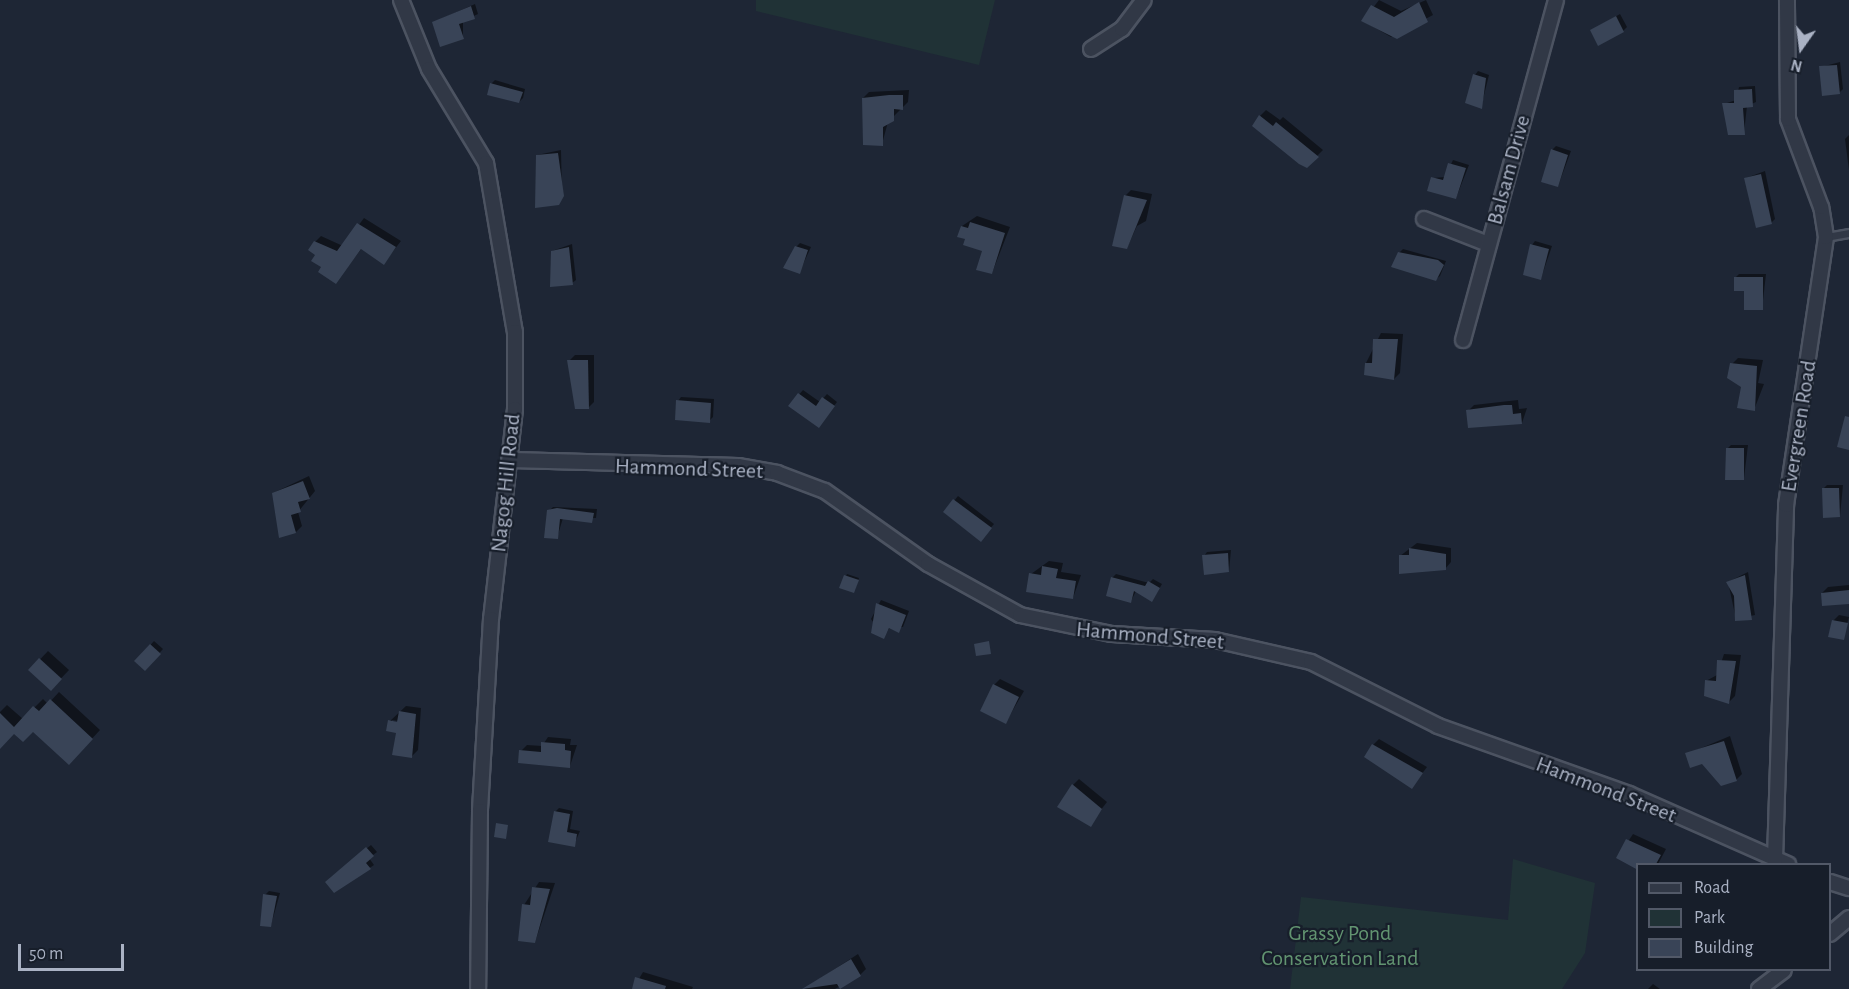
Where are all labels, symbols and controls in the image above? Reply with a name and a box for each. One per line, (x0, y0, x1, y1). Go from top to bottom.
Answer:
north arrow (1771, 18, 1831, 78)
text: N (1789, 56, 1804, 75)
street label: Balsam Drive (1482, 112, 1536, 228)
street label: Evergreen Road (1776, 358, 1822, 494)
street label: Nagog Hill Road (486, 412, 526, 554)
street label: Hammond Street (614, 453, 764, 485)
street label: Hammond Street (1075, 616, 1225, 656)
street label: Hammond Street (1532, 751, 1680, 829)
legend (1636, 863, 1831, 971)
text: Road (1694, 879, 1730, 897)
text: Park (1694, 909, 1725, 927)
park label: Grassy Pond Conservation Land (1261, 920, 1419, 972)
scale bar (21, 932, 128, 970)
text: Building (1694, 939, 1753, 957)
text: 50 m (29, 945, 63, 963)

